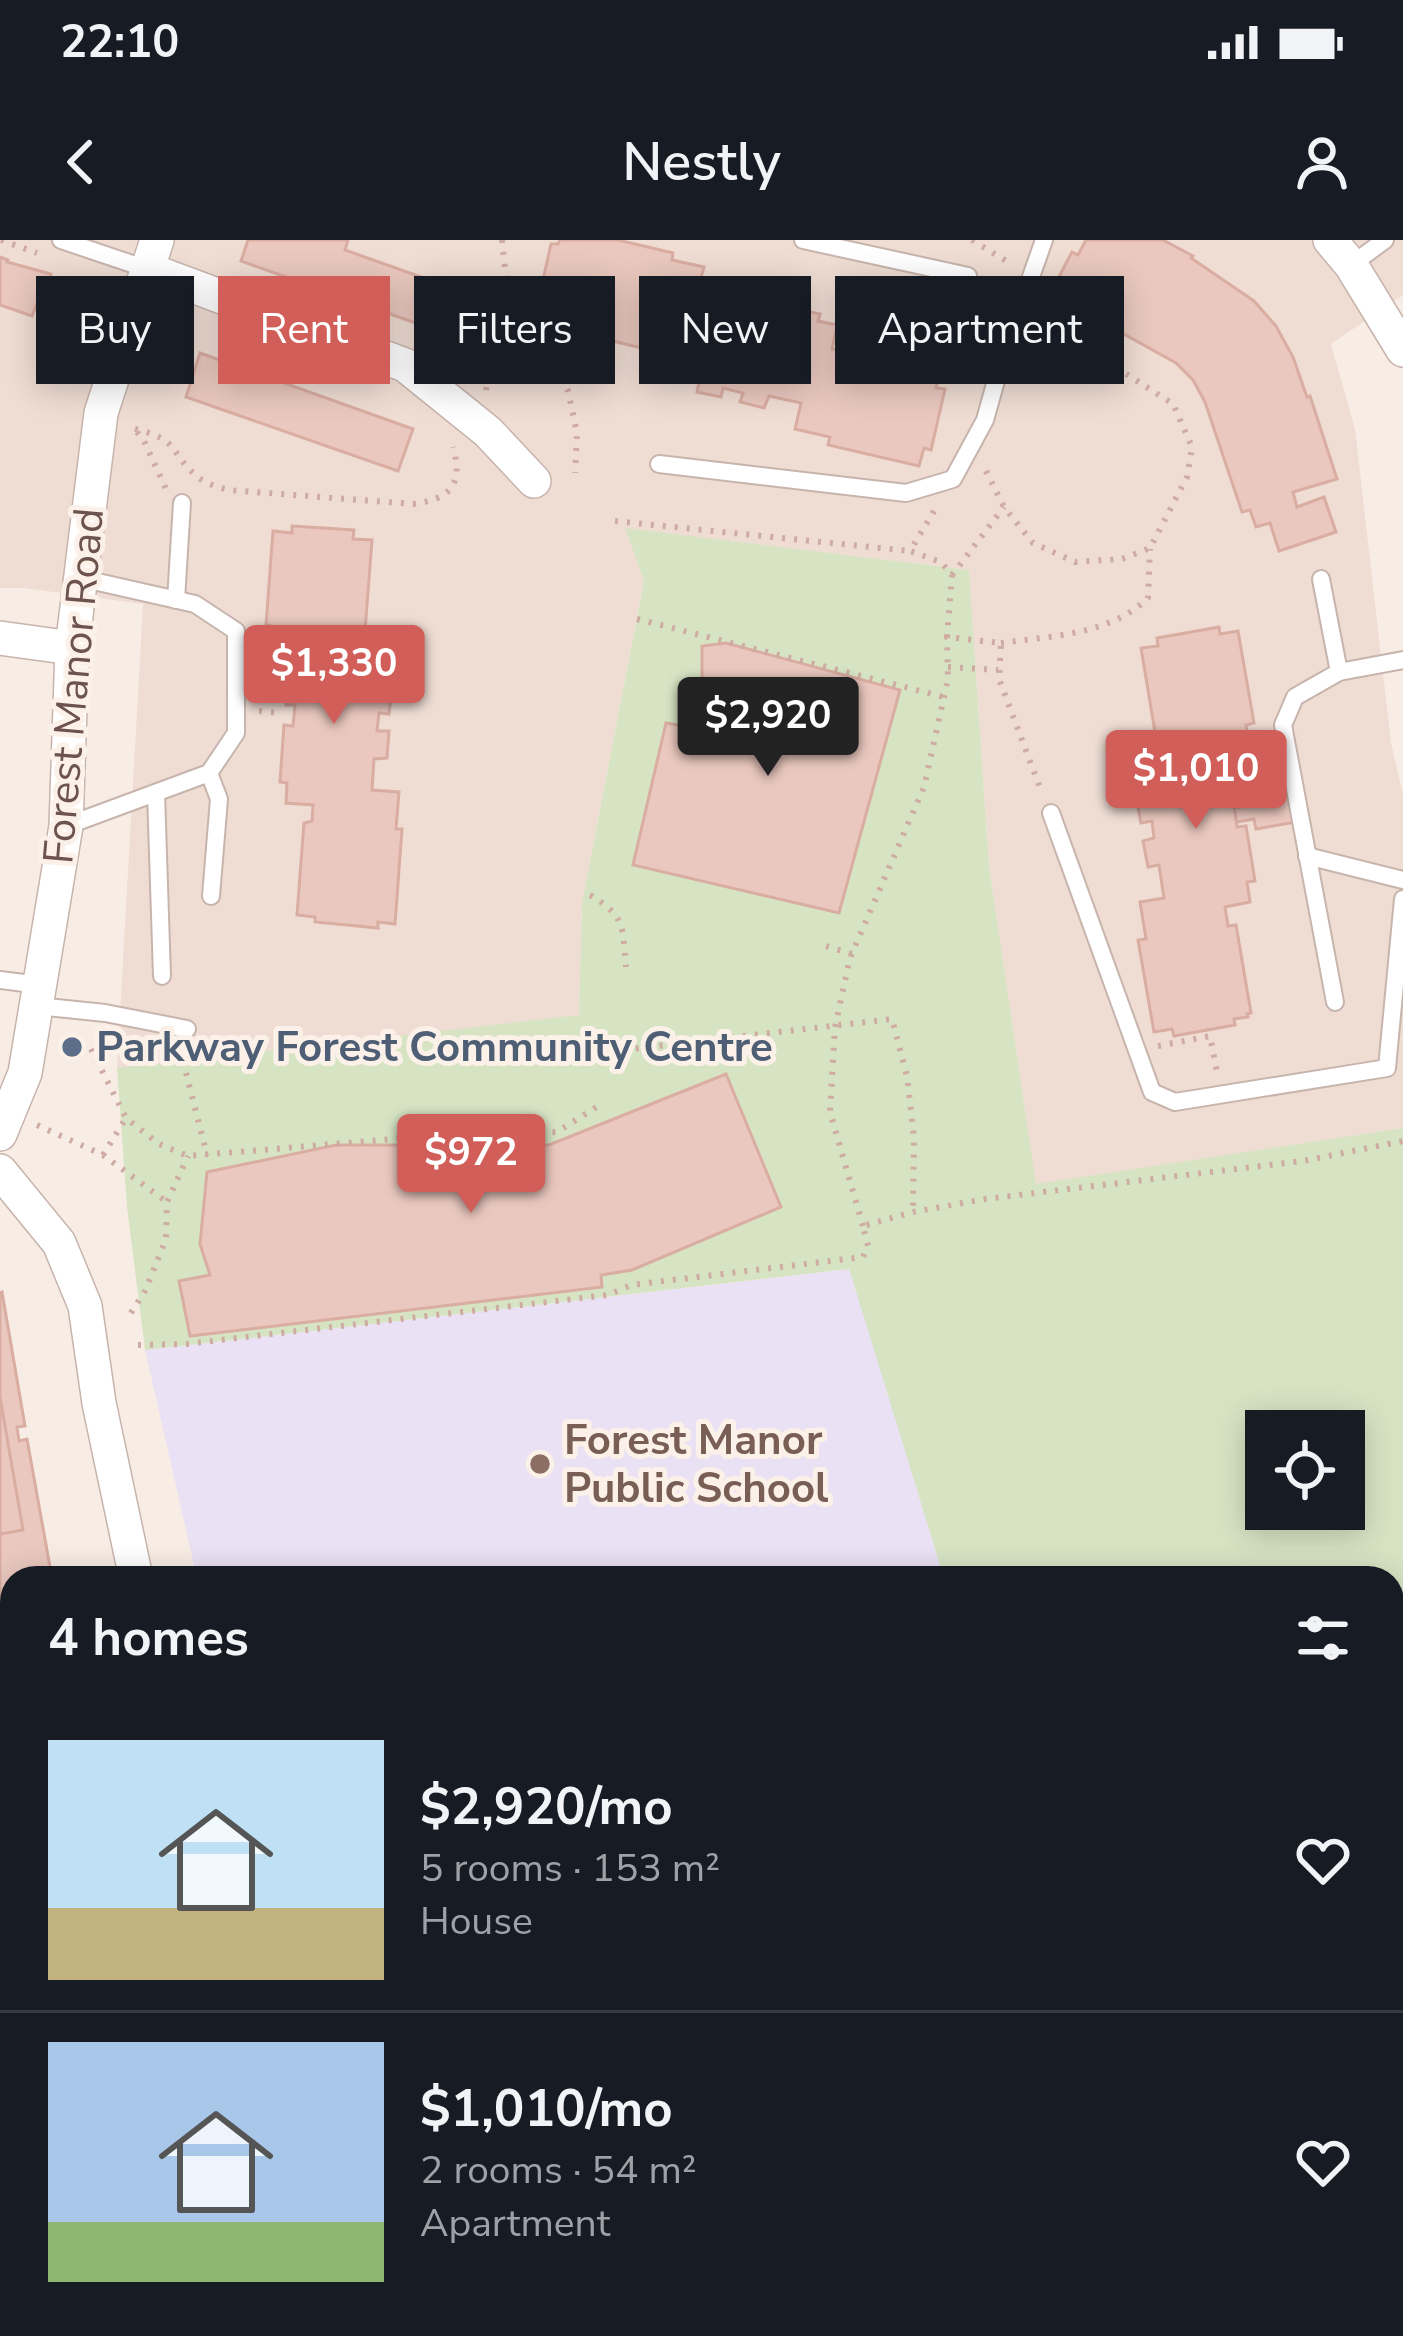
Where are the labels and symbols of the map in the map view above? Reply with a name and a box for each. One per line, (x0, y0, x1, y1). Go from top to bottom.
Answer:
street label: Forest Manor Road (30, 506, 118, 866)
pin: $1,330 (236, 625, 432, 727)
pin: $2,920 (670, 677, 866, 779)
pin: $1,010 (1098, 730, 1294, 832)
place label: Parkway Forest Community Centre (96, 1019, 773, 1076)
marker: Parkway Forest Community Centre (59, 1034, 85, 1060)
pin: $972 (400, 1114, 542, 1216)
place label: Forest Manor Public School (564, 1412, 829, 1517)
marker: Forest Manor Public School (527, 1451, 553, 1477)

